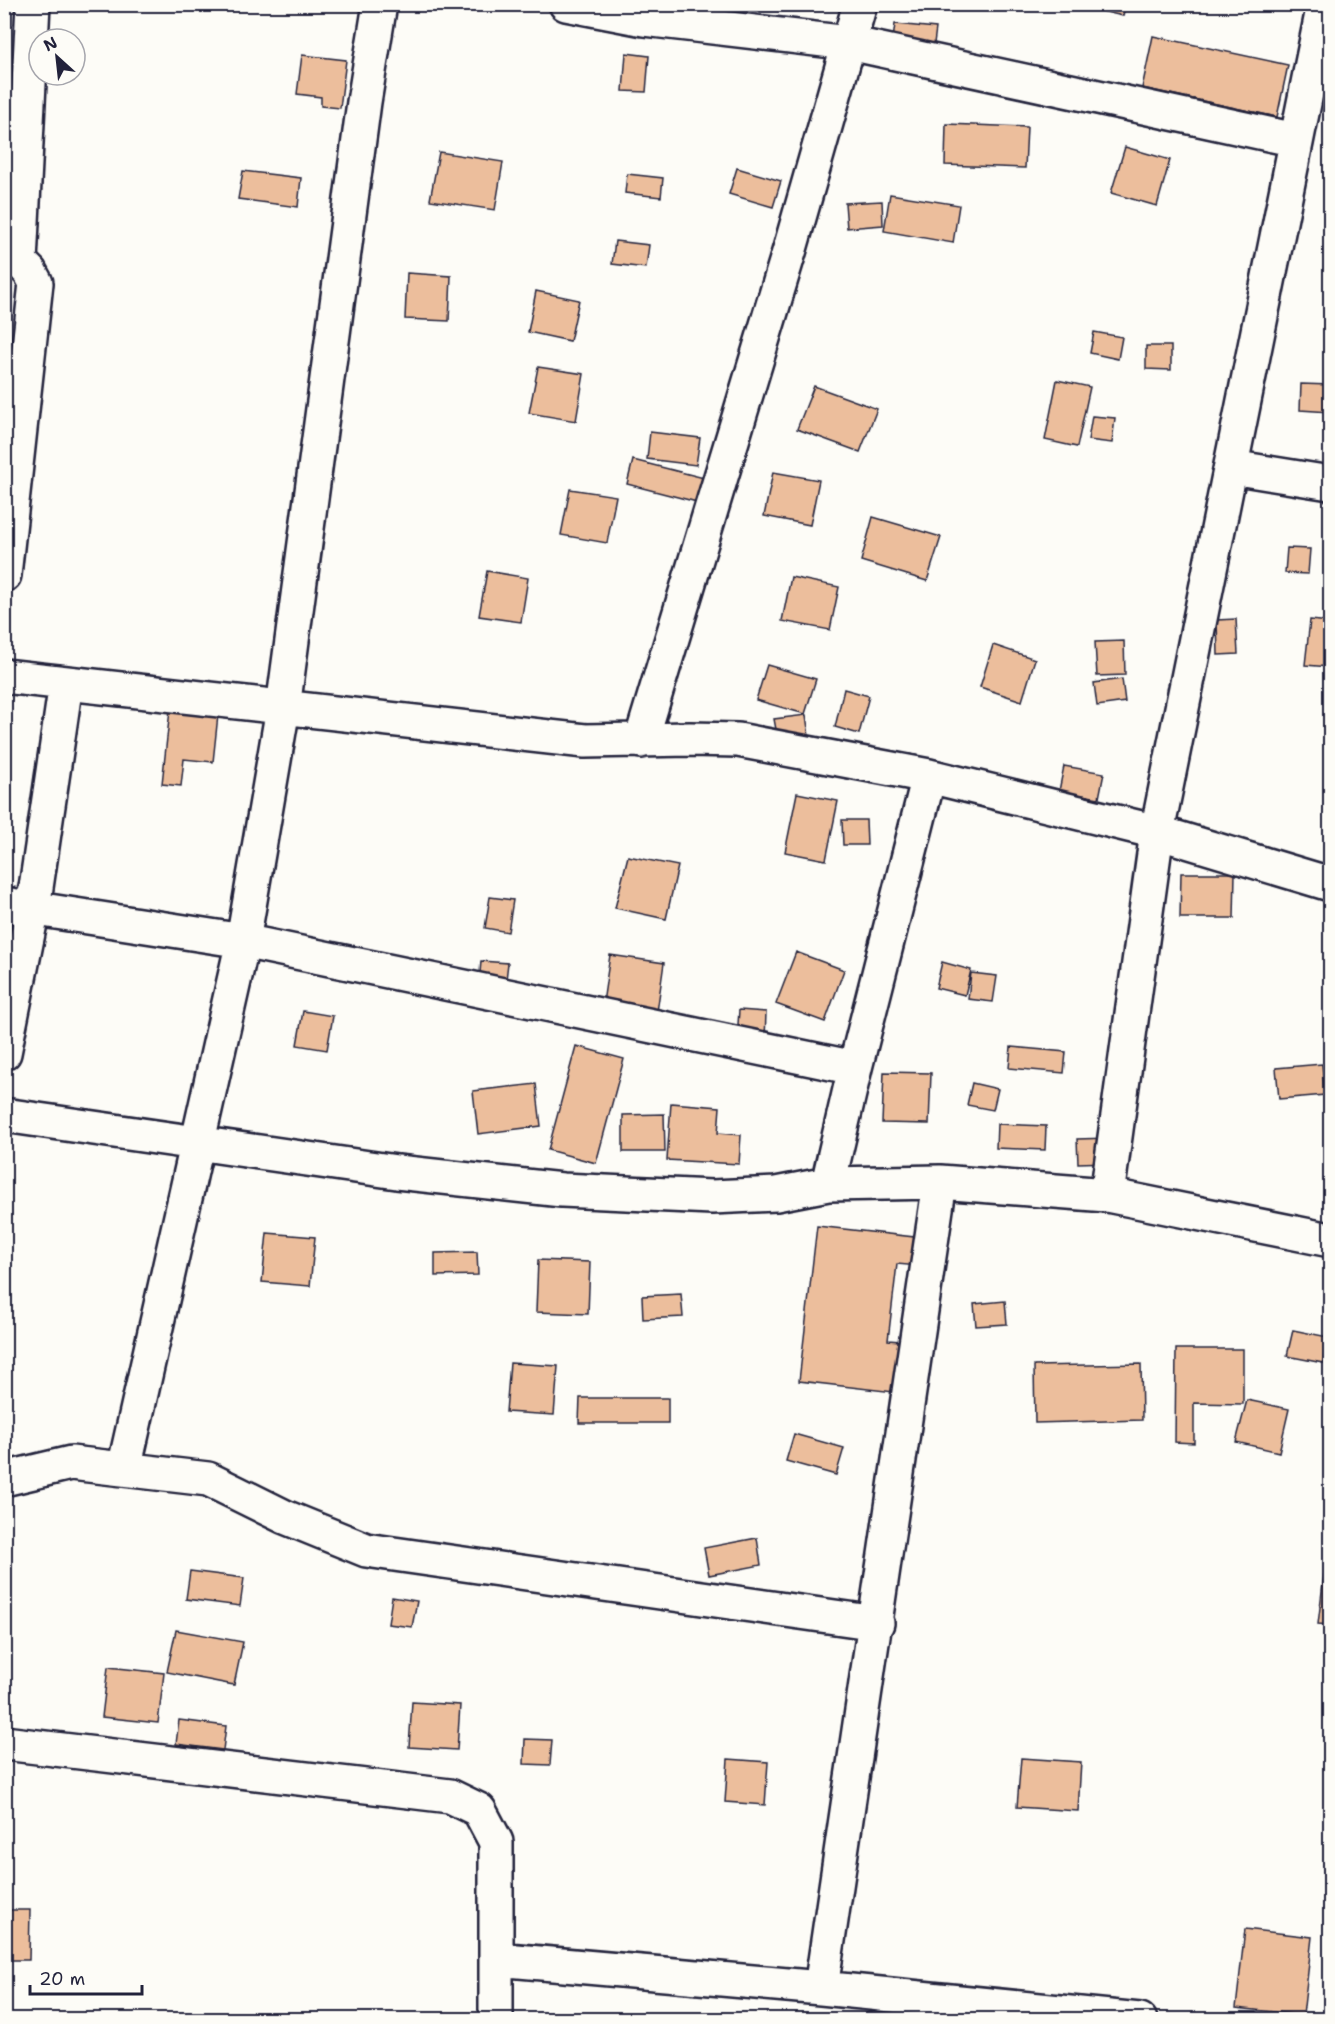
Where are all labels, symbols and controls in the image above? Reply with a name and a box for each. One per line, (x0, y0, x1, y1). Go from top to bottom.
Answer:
north arrow (27, 27, 87, 87)
text: N (40, 32, 61, 56)
scale bar (30, 1958, 142, 1996)
text: 20 m (39, 1967, 85, 1991)

